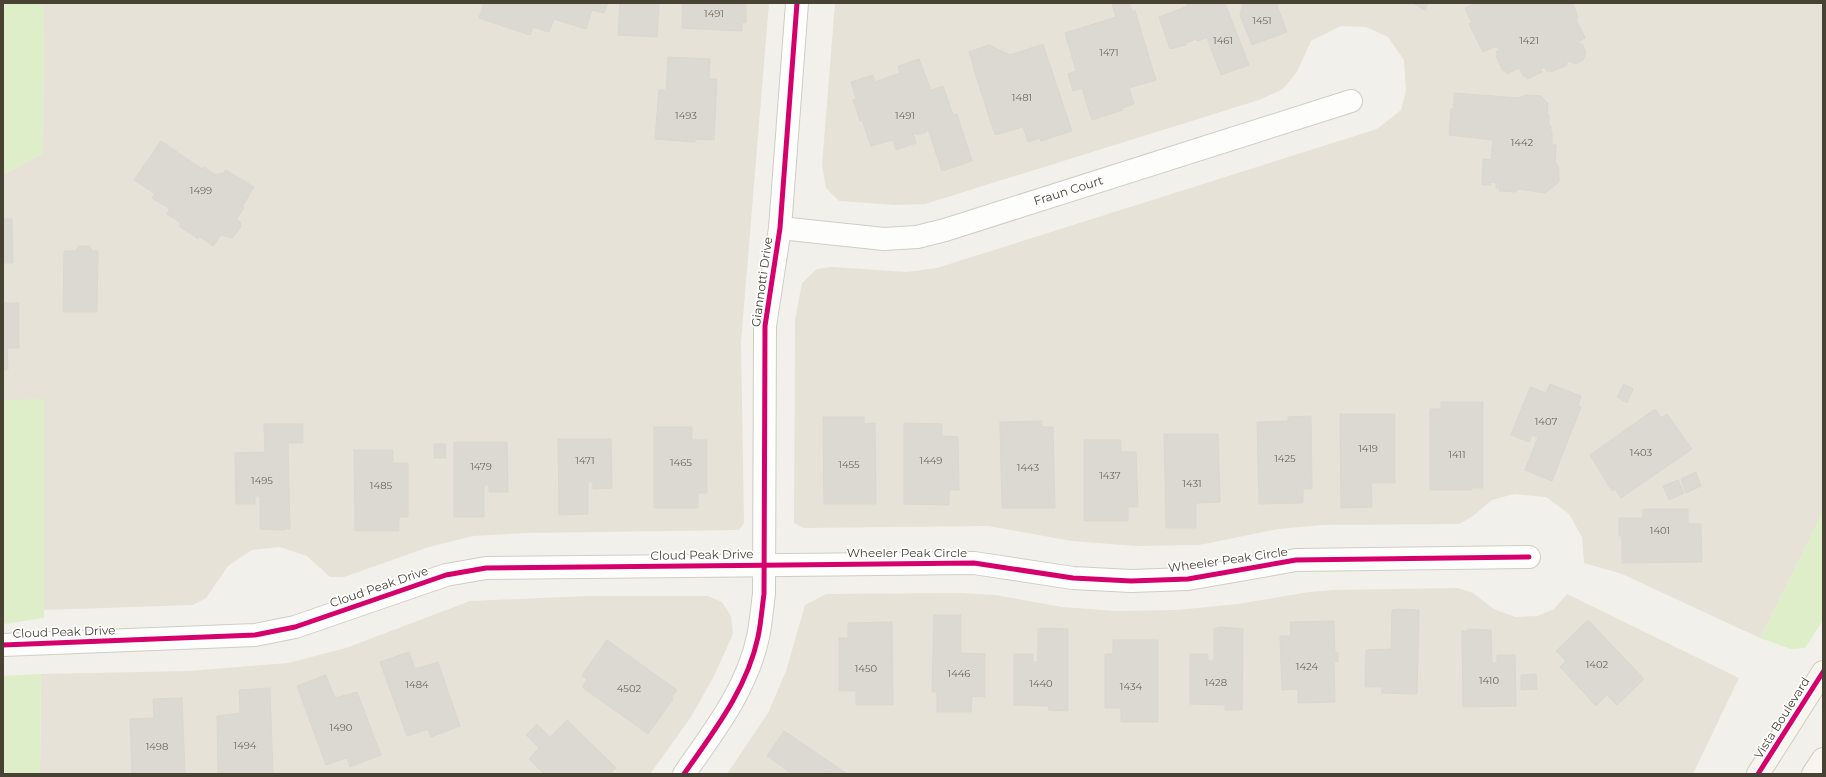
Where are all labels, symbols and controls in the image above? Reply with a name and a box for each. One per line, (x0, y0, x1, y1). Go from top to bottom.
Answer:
house number: 1491 (704, 7, 724, 20)
house number: 1451 (1252, 14, 1272, 27)
house number: 1461 (1213, 34, 1233, 47)
house number: 1421 (1519, 34, 1539, 47)
house number: 1471 (1099, 46, 1119, 59)
house number: 1481 (1012, 91, 1032, 104)
house number: 1493 (675, 109, 697, 122)
house number: 1491 (895, 109, 915, 122)
house number: 1442 (1511, 136, 1534, 149)
street label: Fraun Court (1032, 172, 1105, 208)
house number: 1499 (190, 184, 212, 197)
street label: Giannotti Drive (748, 236, 775, 328)
house number: 1407 (1535, 415, 1557, 428)
house number: 1419 (1358, 442, 1378, 455)
house number: 1403 (1630, 446, 1653, 459)
house number: 1411 (1448, 448, 1466, 461)
house number: 1425 (1274, 452, 1296, 465)
house number: 1471 (575, 454, 595, 467)
house number: 1449 (920, 454, 942, 467)
house number: 1465 (670, 456, 692, 469)
house number: 1455 (838, 458, 860, 471)
house number: 1479 (470, 460, 492, 473)
house number: 1443 (1017, 461, 1040, 474)
house number: 1437 (1099, 469, 1121, 482)
house number: 1495 (251, 474, 273, 487)
house number: 1431 (1182, 477, 1202, 490)
house number: 1485 (370, 479, 393, 492)
house number: 1401 (1650, 524, 1670, 537)
street label: Wheeler Peak Circle (1167, 544, 1289, 575)
street label: Wheeler Peak Circle (847, 545, 967, 560)
street label: Cloud Peak Drive (650, 546, 754, 563)
street label: Cloud Peak Drive (328, 563, 430, 610)
street label: Cloud Peak Drive (12, 622, 116, 641)
house number: 1402 (1586, 658, 1609, 671)
house number: 1424 (1296, 660, 1319, 673)
house number: 1450 (855, 662, 878, 675)
house number: 1446 (948, 667, 970, 680)
house number: 1410 (1479, 674, 1499, 687)
street label: Vista Boulevard (1751, 674, 1813, 761)
house number: 1428 (1205, 676, 1227, 689)
house number: 1440 (1029, 677, 1053, 690)
house number: 1484 (405, 678, 429, 691)
house number: 1434 (1120, 680, 1143, 693)
house number: 4502 (617, 682, 642, 695)
house number: 1490 (330, 721, 353, 734)
house number: 1494 (234, 739, 257, 752)
house number: 1498 (146, 740, 168, 753)

